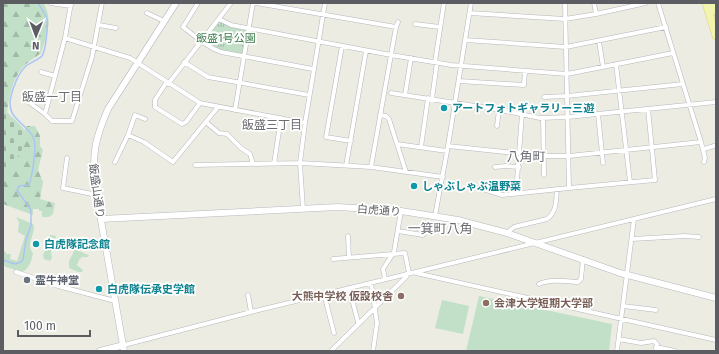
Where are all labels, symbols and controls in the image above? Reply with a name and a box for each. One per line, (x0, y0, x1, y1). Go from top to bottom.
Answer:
north arrow (16, 16, 56, 56)
park label: 飯盛1号公園 (196, 32, 256, 45)
text: N (32, 39, 40, 52)
district label: 飯盛一丁目 (22, 90, 82, 104)
place label: アートフォトギャラリー三遊 (452, 102, 595, 115)
marker: アートフォトギャラリー三遊 (439, 103, 449, 113)
district label: 飯盛三丁目 (242, 118, 302, 132)
district label: 八角町 (506, 149, 546, 164)
street label: 飯盛山通り (86, 163, 107, 219)
place label: しゃぶしゃぶ温野菜 (422, 180, 521, 193)
marker: しゃぶしゃぶ温野菜 (409, 181, 419, 191)
street label: 白虎通り (357, 202, 401, 219)
district label: 一箕町八角 (407, 221, 473, 236)
place label: 白虎隊記念館 (44, 238, 110, 251)
marker: 白虎隊記念館 (31, 239, 41, 249)
place label: 霊牛神堂 (35, 274, 79, 287)
marker: 霊牛神堂 (22, 275, 32, 285)
place label: 白虎隊伝承史学館 (107, 283, 195, 296)
marker: 白虎隊伝承史学館 (94, 284, 104, 294)
place label: 大熊中学校 仮設校舎 (291, 290, 394, 303)
marker: 大熊中学校 仮設校舎 (396, 291, 406, 301)
place label: 会津大学短期大学部 (494, 297, 593, 310)
marker: 会津大学短期大学部 (481, 298, 491, 308)
scale bar (18, 312, 90, 338)
text: 100 m (24, 319, 56, 333)

